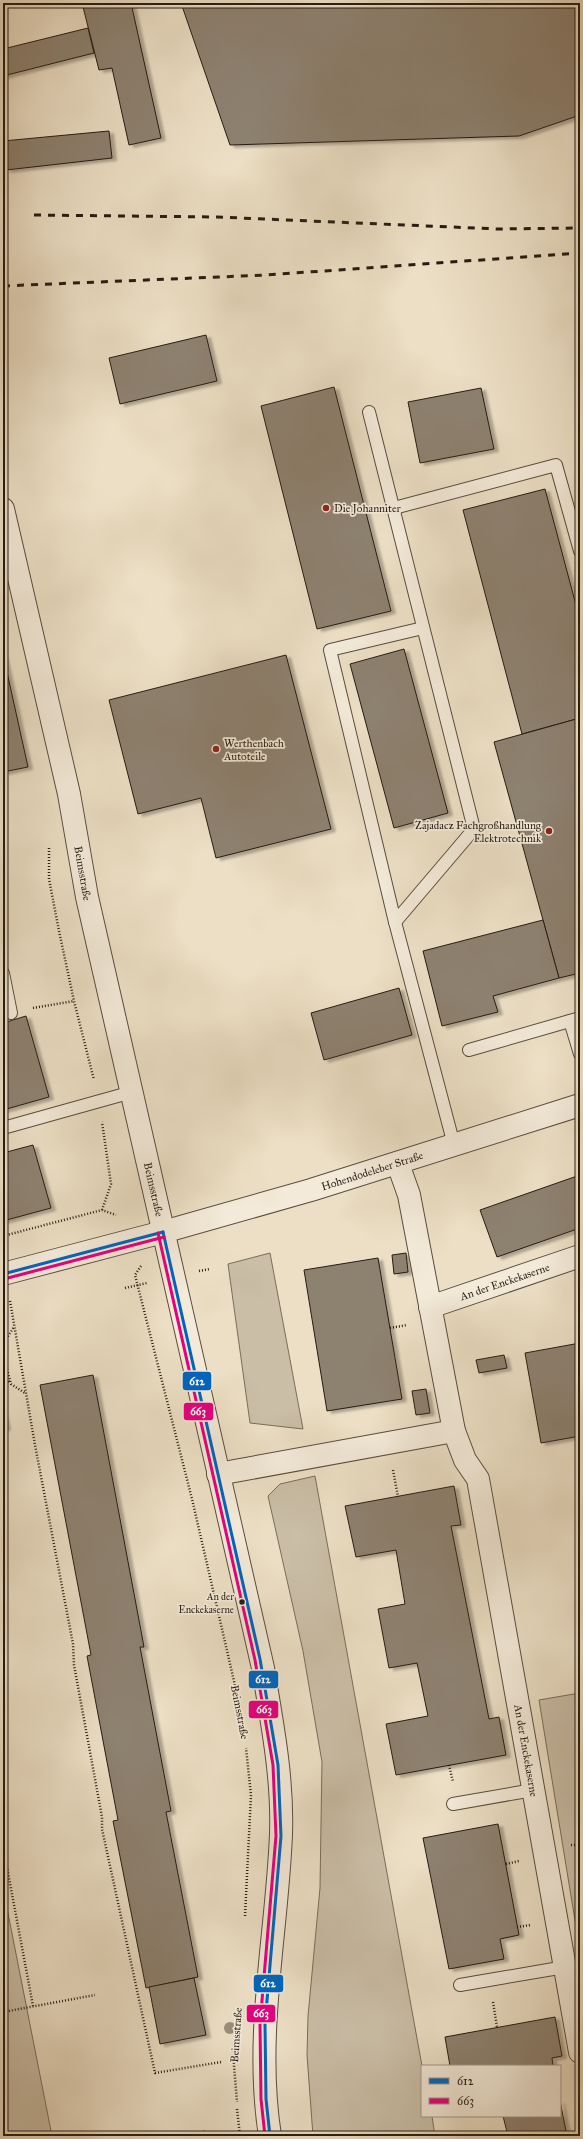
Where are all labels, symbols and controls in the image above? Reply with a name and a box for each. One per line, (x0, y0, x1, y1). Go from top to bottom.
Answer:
place label: Die Johanniter (334, 502, 402, 516)
marker: Die Johanniter (321, 503, 331, 513)
place label: Werthenbach Autoteile (223, 737, 284, 763)
marker: Werthenbach Autoteile (211, 744, 221, 754)
place label: Zajadacz Fachgroßhandlung Elektrotechnik (415, 819, 542, 845)
marker: Zajadacz Fachgroßhandlung Elektrotechnik (544, 826, 554, 836)
street label: Beimsstraße (71, 845, 94, 902)
street label: Hohendodeleber Straße (320, 1149, 425, 1193)
street label: Beimsstraße (141, 1161, 166, 1218)
street label: An der Enckekaserne (458, 1261, 552, 1304)
line badge: 612 (182, 1371, 212, 1391)
text: 612 (189, 1375, 205, 1388)
line badge: 663 (183, 1402, 214, 1421)
text: 663 (190, 1405, 206, 1419)
place label: An der Enckekaserne (179, 1591, 234, 1616)
marker: An der Enckekaserne (237, 1597, 247, 1607)
line badge: 612 (248, 1670, 279, 1689)
text: 612 (255, 1673, 271, 1686)
street label: Beimsstraße (228, 1684, 251, 1741)
line badge: 663 (248, 1700, 279, 1719)
street label: An der Enckekaserne (511, 1702, 541, 1798)
text: 663 (256, 1703, 272, 1717)
line badge: 612 (253, 1974, 284, 1993)
text: 612 (260, 1977, 276, 1990)
line badge: 663 (246, 2004, 276, 2023)
street label: Beimsstraße (228, 2007, 245, 2063)
text: 663 (253, 2007, 269, 2021)
legend (421, 2065, 561, 2117)
text: 612 (457, 2074, 474, 2088)
text: 663 (457, 2094, 474, 2108)

